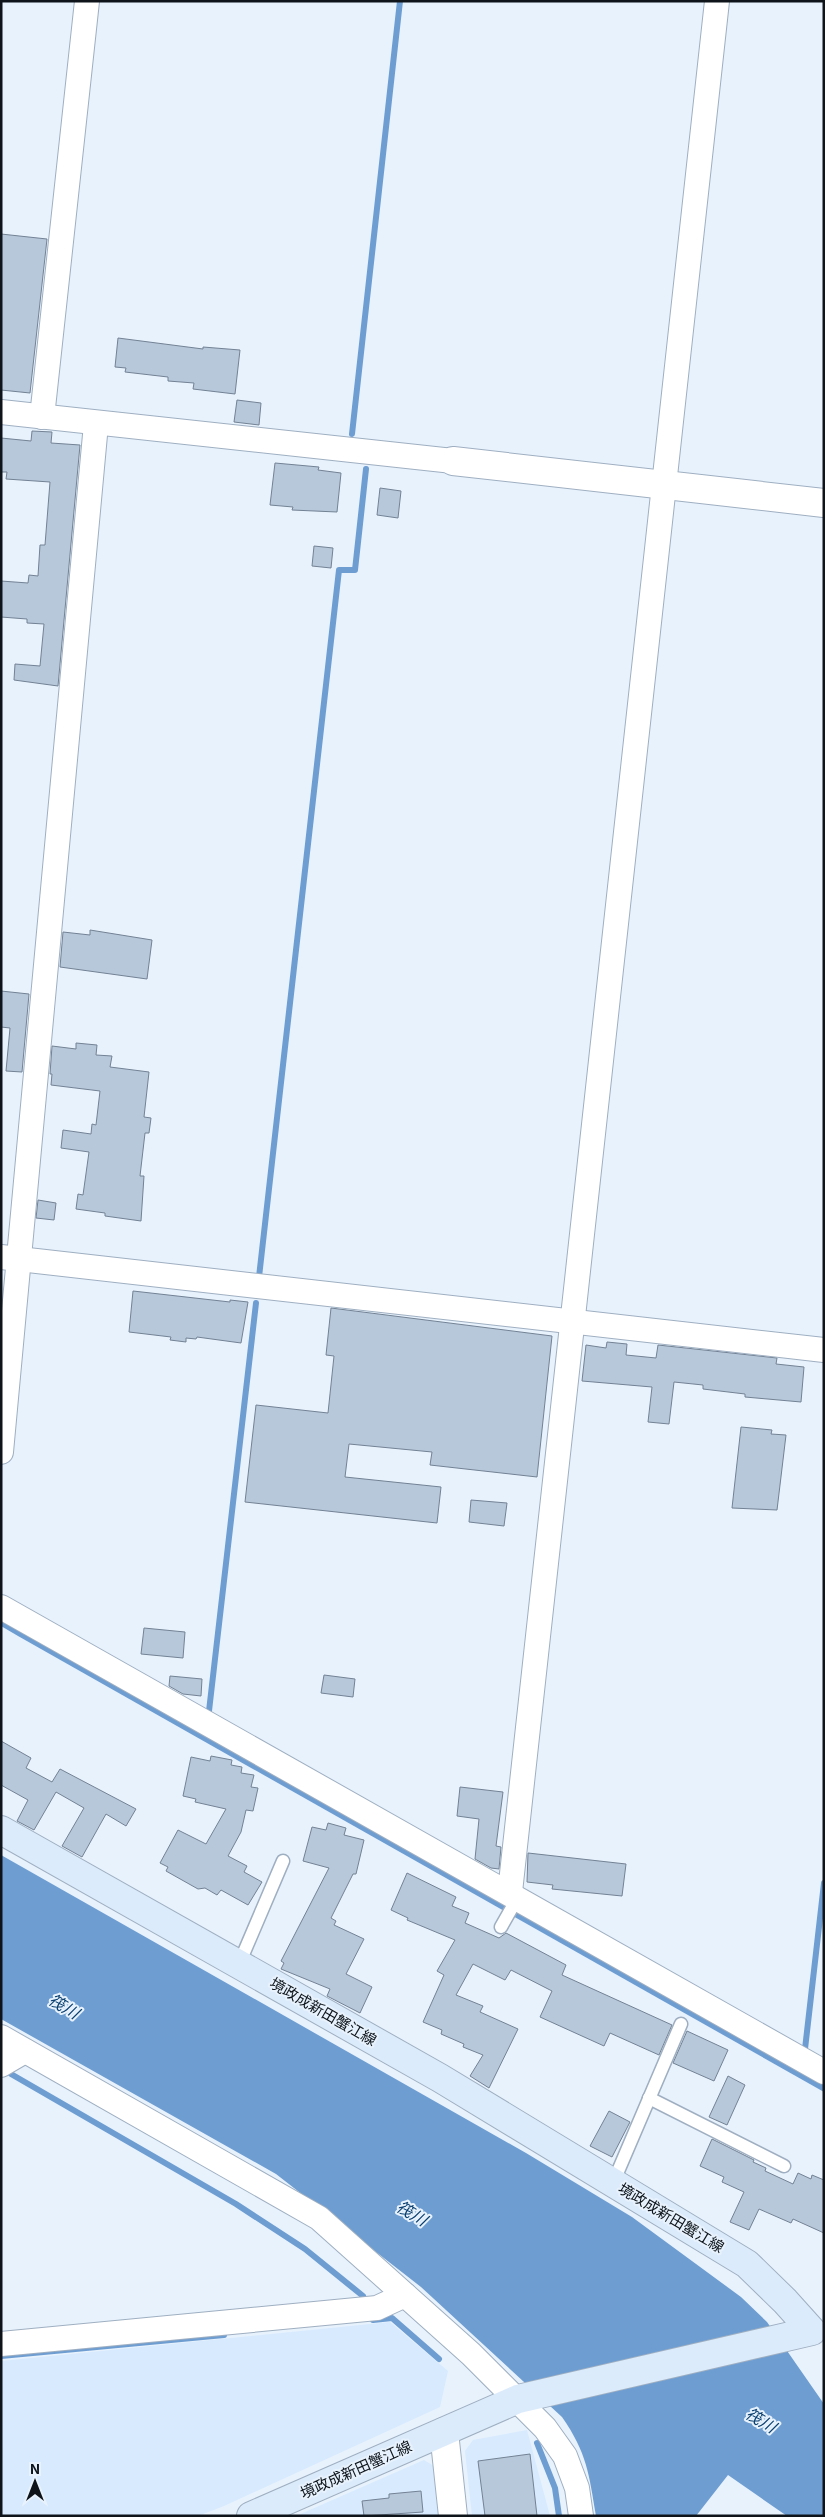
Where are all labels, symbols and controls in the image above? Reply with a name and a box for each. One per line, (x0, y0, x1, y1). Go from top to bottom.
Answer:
street label: 境政成新田蟹江線 (267, 1972, 381, 2050)
water label: 筏川 (45, 1987, 86, 2025)
street label: 境政成新田蟹江線 (615, 2177, 729, 2257)
water label: 筏川 (393, 2194, 434, 2232)
water label: 筏川 (742, 2401, 783, 2439)
street label: 境政成新田蟹江線 (296, 2435, 414, 2503)
north arrow (10, 2457, 60, 2507)
text: N (30, 2458, 40, 2478)

